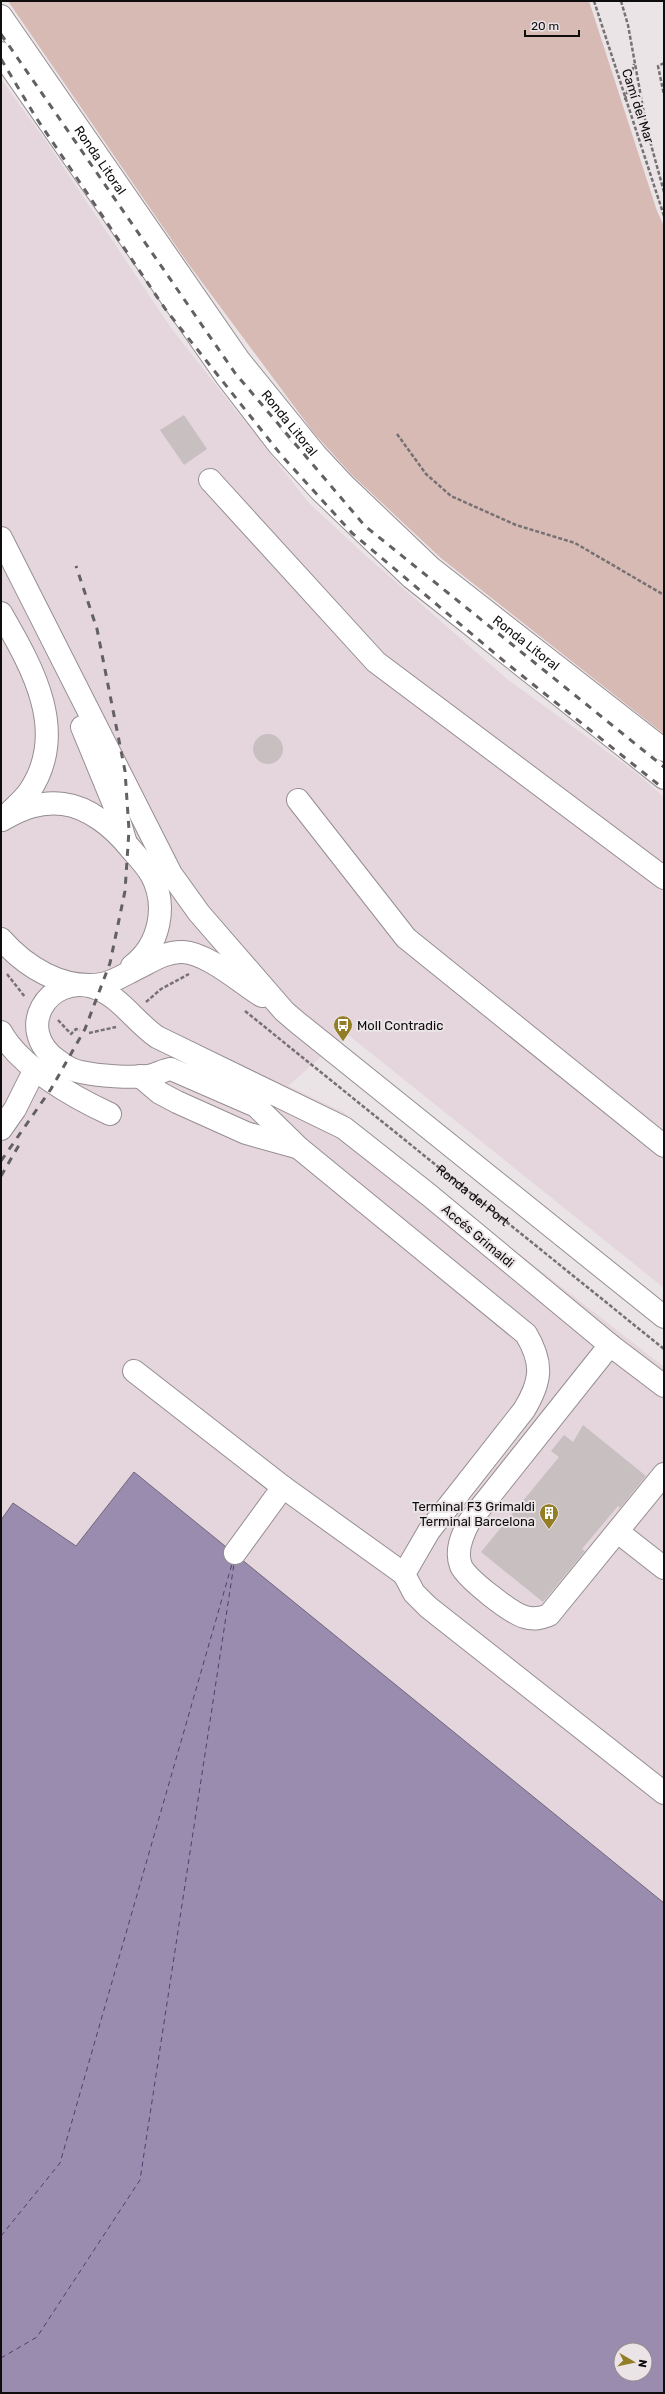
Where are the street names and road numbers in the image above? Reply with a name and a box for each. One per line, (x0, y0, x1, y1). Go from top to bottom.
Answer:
street label: Camí del Mar (619, 67, 657, 145)
street label: Ronda Litoral (72, 123, 130, 197)
street label: Ronda Litoral (259, 387, 321, 459)
street label: Ronda Litoral (490, 612, 563, 673)
street label: Ronda del Port (434, 1161, 512, 1229)
street label: Accés Grimaldi (439, 1201, 517, 1271)

